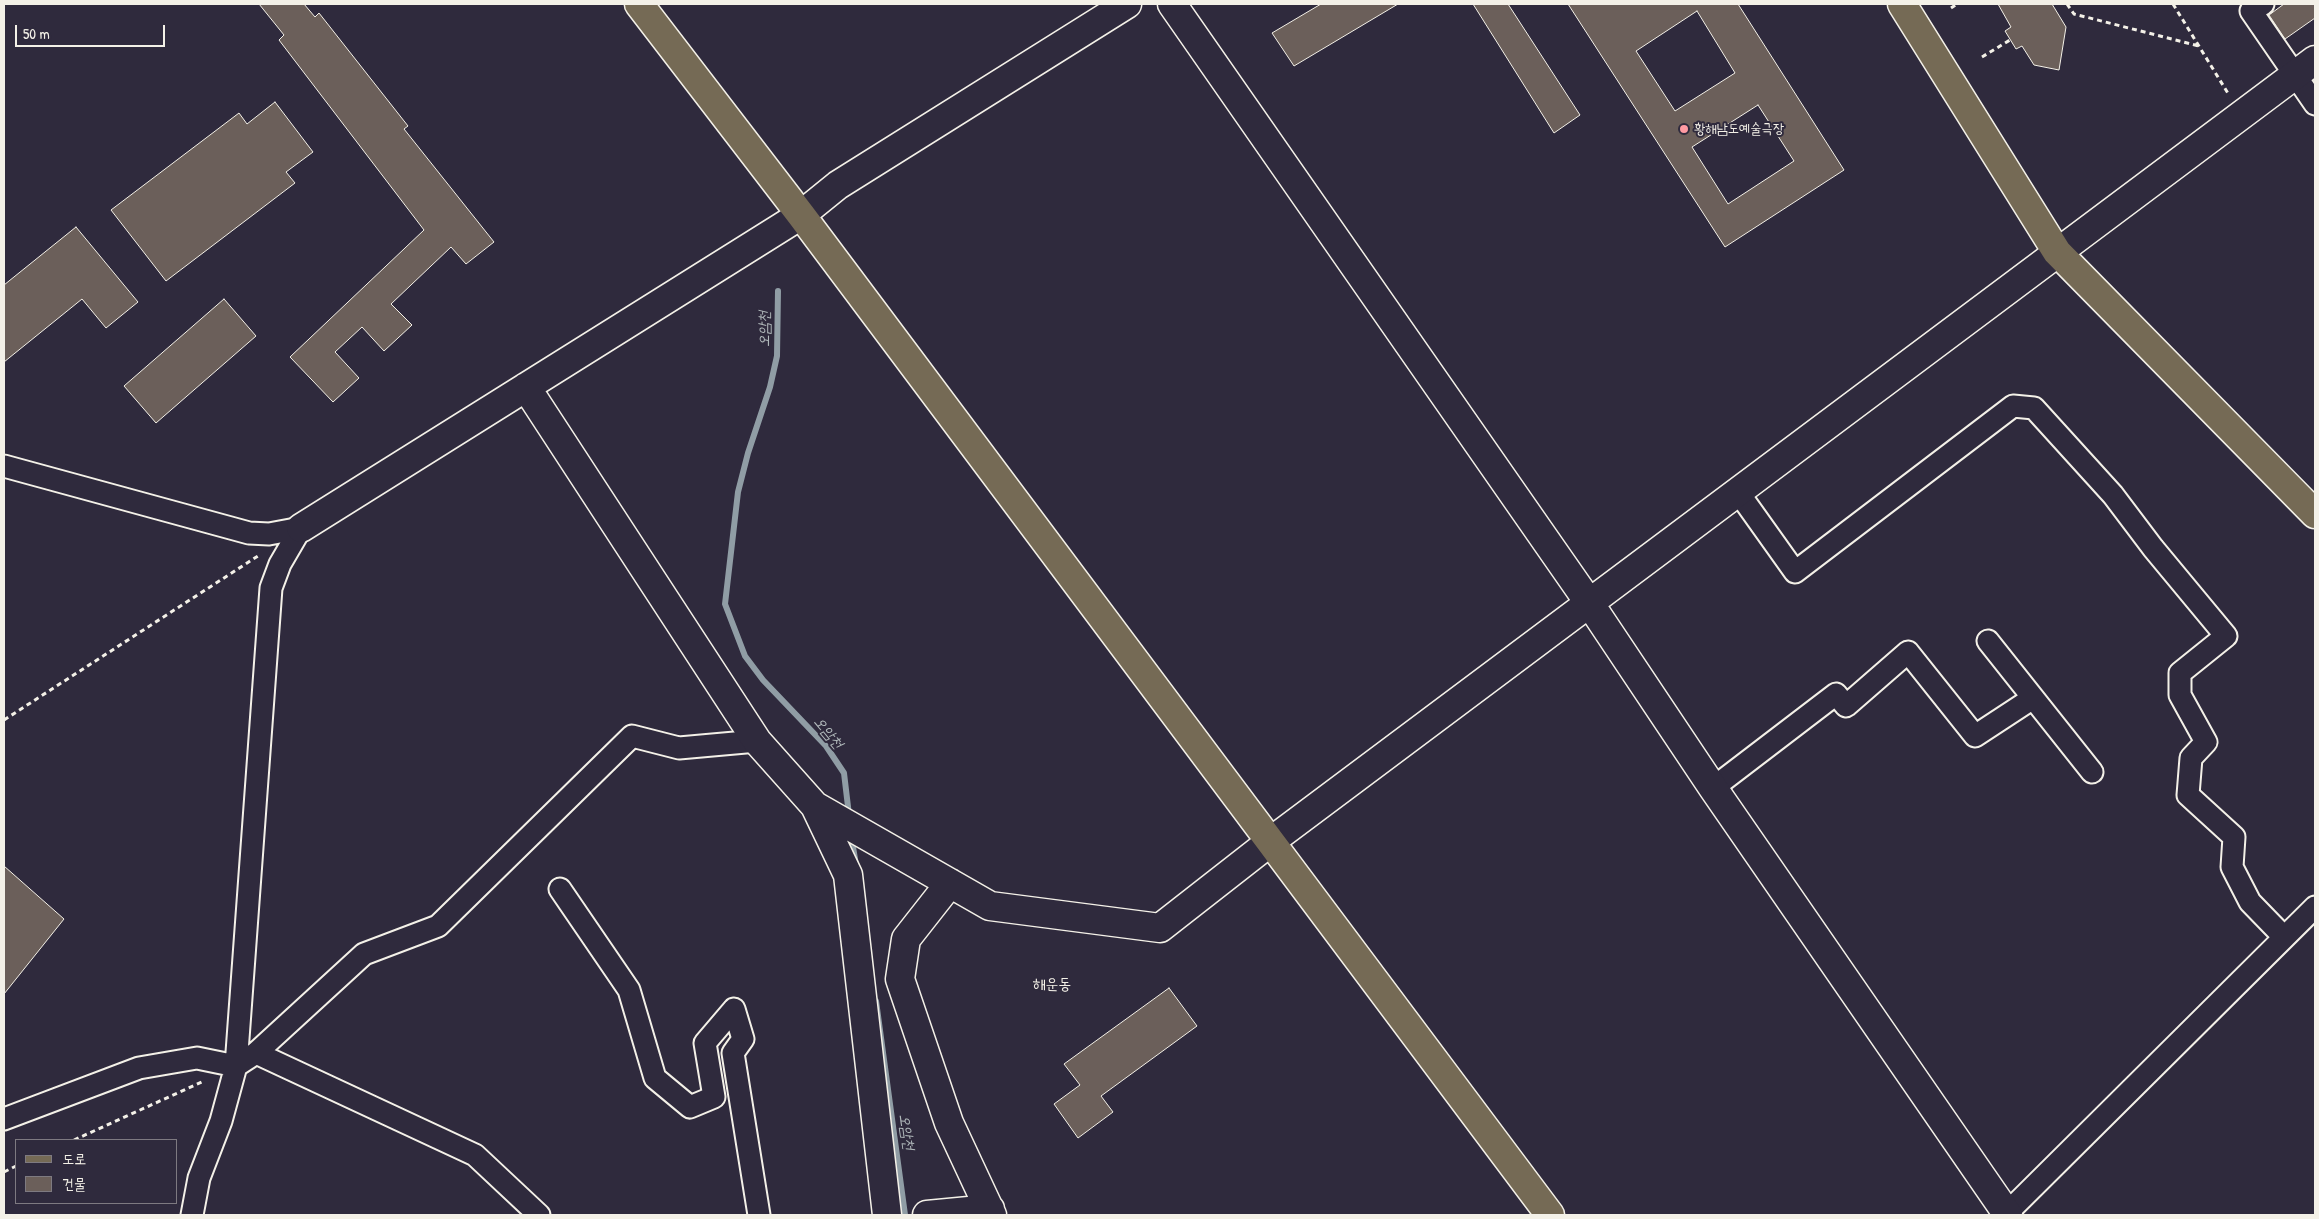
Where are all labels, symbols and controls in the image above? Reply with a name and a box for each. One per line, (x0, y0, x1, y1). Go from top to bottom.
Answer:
scale bar (18, 15, 168, 47)
text: 50 m (23, 23, 50, 44)
place label: 황해남도예술극장 (1694, 121, 1784, 137)
marker: 황해남도예술극장 (1678, 123, 1690, 135)
water label: 오암천 (756, 311, 774, 347)
water label: 오암천 (809, 713, 847, 753)
district label: 해운동 (1033, 975, 1071, 995)
water label: 오암천 (895, 1113, 917, 1151)
legend (15, 1139, 178, 1204)
text: 도로 (62, 1148, 86, 1169)
text: 건물 (62, 1173, 86, 1194)

